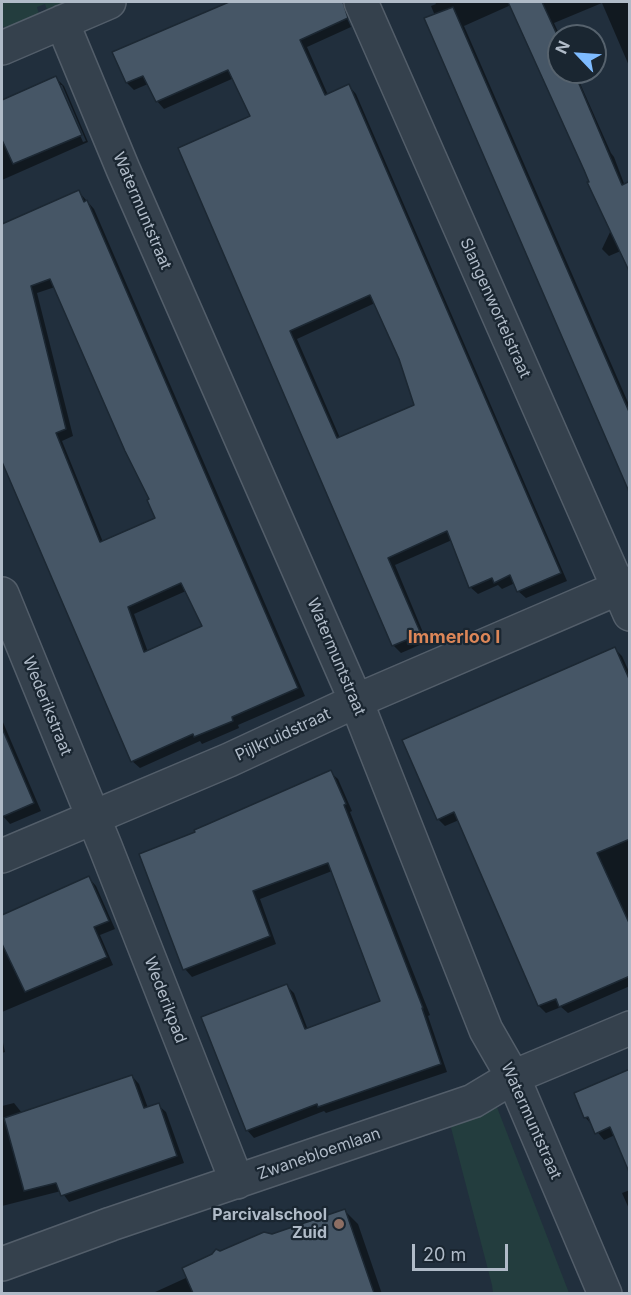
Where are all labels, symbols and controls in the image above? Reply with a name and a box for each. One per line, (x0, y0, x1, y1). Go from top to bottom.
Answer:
north arrow (547, 24, 607, 84)
text: N (551, 37, 574, 57)
street label: Watermuntstraat (109, 149, 175, 273)
street label: Slangenwortelstraat (456, 235, 534, 381)
street label: Watermuntstraat (303, 595, 369, 719)
district label: Immerloo I (408, 627, 500, 649)
street label: Wederikstraat (18, 654, 76, 758)
street label: Pijlkruidstraat (232, 705, 334, 765)
street label: Wederikpad (140, 954, 190, 1046)
street label: Watermuntstraat (497, 1060, 565, 1182)
street label: Zwanebloemlaan (255, 1124, 383, 1184)
place label: Parcivalschool Zuid (212, 1205, 327, 1243)
marker: Parcivalschool Zuid (332, 1217, 346, 1231)
scale bar (415, 1232, 511, 1270)
text: 20 m (423, 1244, 466, 1265)

